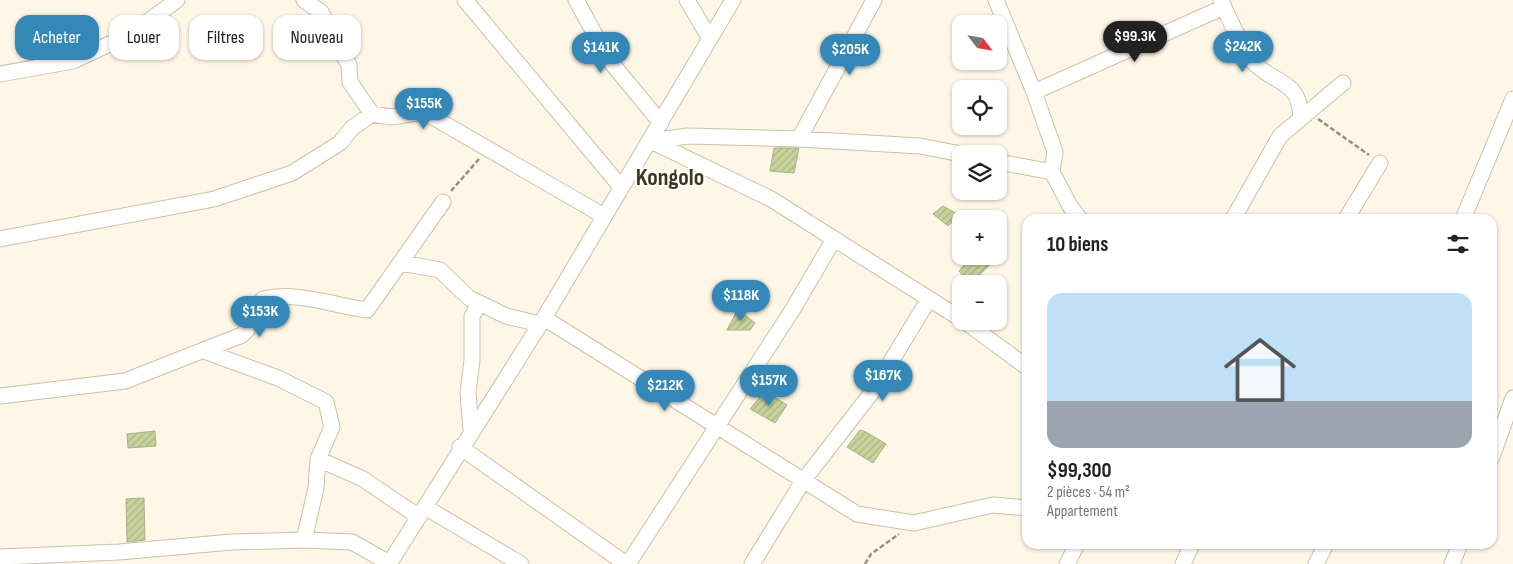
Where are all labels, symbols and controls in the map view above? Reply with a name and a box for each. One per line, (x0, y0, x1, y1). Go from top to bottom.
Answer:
chip: Acheter (15, 15, 99, 60)
chip: Louer (109, 15, 179, 60)
chip: Filtres (189, 15, 263, 60)
chip: Nouveau (273, 15, 361, 60)
north arrow (952, 15, 1008, 70)
map controls (952, 15, 1007, 330)
pin: $99.3K (1094, 20, 1176, 63)
text: $99.3K (1114, 27, 1156, 46)
pin: $242K (1208, 30, 1278, 73)
pin: $141K (566, 32, 636, 74)
pin: $205K (815, 34, 885, 76)
text: $242K (1224, 37, 1262, 56)
text: $141K (583, 38, 619, 57)
text: $205K (831, 40, 869, 59)
button: locate (952, 80, 1007, 135)
pin: $155K (389, 88, 459, 130)
text: $155K (406, 94, 442, 113)
button: layers (952, 145, 1007, 200)
district label: Kongolo (636, 163, 704, 192)
button: + (952, 210, 1007, 265)
icon: filters (1444, 230, 1472, 258)
text: 10 biens (1047, 232, 1108, 257)
button: − (952, 275, 1007, 330)
pin: $118K (706, 280, 776, 322)
text: $118K (723, 286, 759, 305)
pin: $153K (225, 296, 295, 338)
text: $153K (242, 302, 278, 321)
icon: home (1215, 325, 1305, 415)
pin: $167K (848, 360, 918, 402)
pin: $157K (734, 364, 804, 407)
text: $167K (865, 366, 901, 385)
pin: $212K (630, 370, 700, 412)
text: $157K (751, 371, 787, 390)
text: $212K (647, 376, 683, 395)
text: $99,300 (1047, 458, 1112, 483)
text: 2 pièces · 54 m² (1047, 483, 1130, 502)
text: Appartement (1047, 502, 1118, 521)

